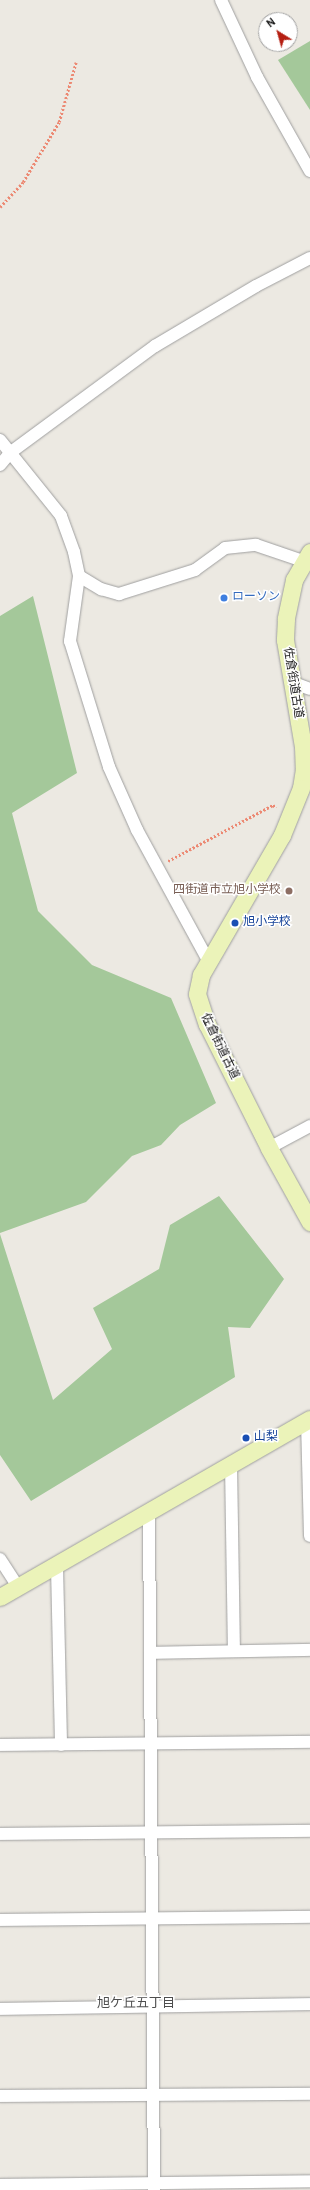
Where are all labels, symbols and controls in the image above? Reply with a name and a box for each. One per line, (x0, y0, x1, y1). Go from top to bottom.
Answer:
north arrow (258, 12, 298, 52)
text: N (264, 15, 279, 31)
place label: ローソン (232, 591, 280, 605)
marker: ローソン (219, 593, 229, 603)
street label: 佐倉街道古道 (279, 646, 305, 720)
place label: 四街道市立旭小学校 (173, 884, 281, 898)
marker: 四街道市立旭小学校 (284, 886, 294, 896)
place label: 旭小学校 (243, 916, 291, 930)
marker: 旭小学校 (230, 918, 240, 928)
street label: 佐倉街道古道 (197, 1011, 241, 1083)
place label: 山梨 (254, 1431, 278, 1445)
marker: 山梨 (241, 1433, 251, 1443)
district label: 旭ケ丘五丁目 (97, 1996, 175, 2012)

